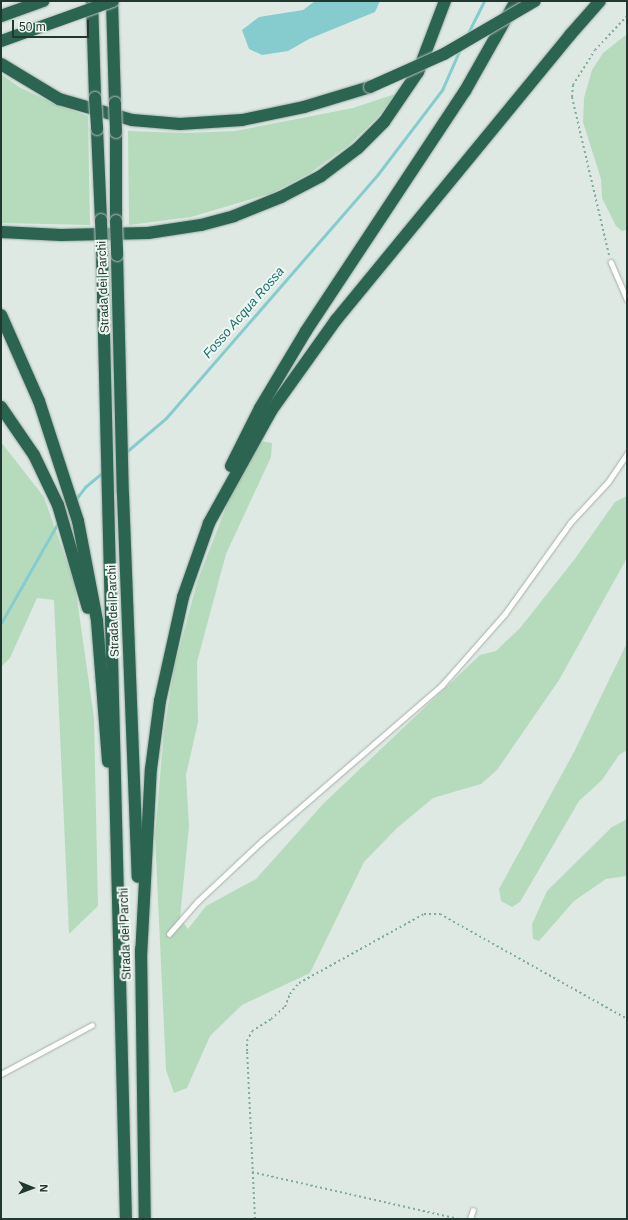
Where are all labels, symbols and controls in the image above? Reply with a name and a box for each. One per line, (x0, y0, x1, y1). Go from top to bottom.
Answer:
scale bar (14, 12, 91, 38)
text: 50 m (19, 20, 46, 34)
street label: Strada dei Parchi (95, 241, 113, 333)
water label: Fosso Acqua Rossa (200, 264, 288, 362)
street label: Strada dei Parchi (105, 565, 123, 657)
street label: Strada dei Parchi (117, 888, 135, 980)
north arrow (12, 1168, 52, 1208)
text: N (38, 1184, 50, 1192)

